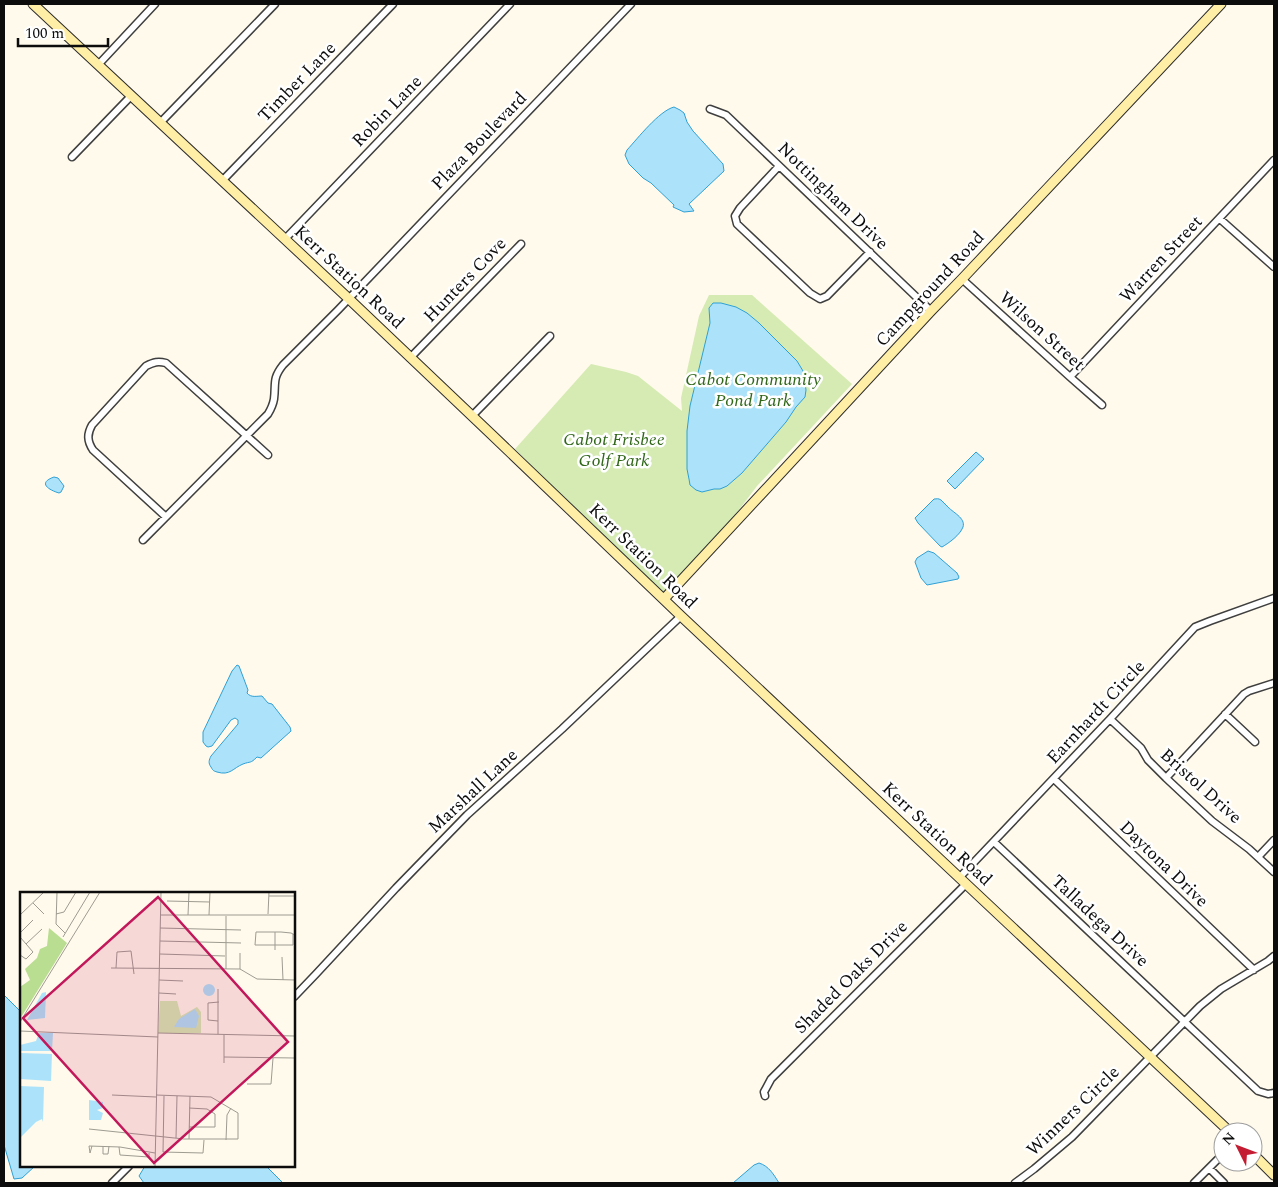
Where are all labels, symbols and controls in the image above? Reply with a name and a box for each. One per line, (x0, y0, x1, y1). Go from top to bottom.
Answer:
scale bar (18, 15, 108, 47)
text: 100 m (25, 22, 64, 45)
street label: Timber Lane (252, 36, 342, 128)
street label: Robin Lane (345, 69, 429, 153)
street label: Plaza Boulevard (425, 86, 533, 196)
street label: Nottingham Drive (771, 136, 895, 256)
street label: Warren Street (1113, 209, 1209, 309)
street label: Kerr Station Road (288, 219, 410, 335)
street label: Campground Road (869, 225, 991, 353)
street label: Hunters Cove (417, 231, 513, 329)
street label: Wilson Street (993, 285, 1091, 377)
park label: Cabot Community Pond Park (685, 366, 821, 414)
park label: Cabot Frisbee Golf Park (563, 426, 665, 474)
street label: Kerr Station Road (582, 497, 704, 615)
street label: Earnhardt Circle (1040, 654, 1152, 770)
street label: Marshall Lane (422, 742, 524, 840)
street label: Bristol Drive (1154, 742, 1248, 830)
street label: Kerr Station Road (876, 776, 998, 892)
street label: Daytona Drive (1113, 814, 1215, 914)
street label: Talladega Drive (1045, 868, 1155, 974)
inset map (20, 892, 295, 1167)
street label: Shaded Oaks Drive (788, 914, 914, 1040)
street label: Winners Circle (1020, 1059, 1126, 1163)
north arrow (1213, 1122, 1263, 1172)
text: N (1217, 1127, 1240, 1150)

